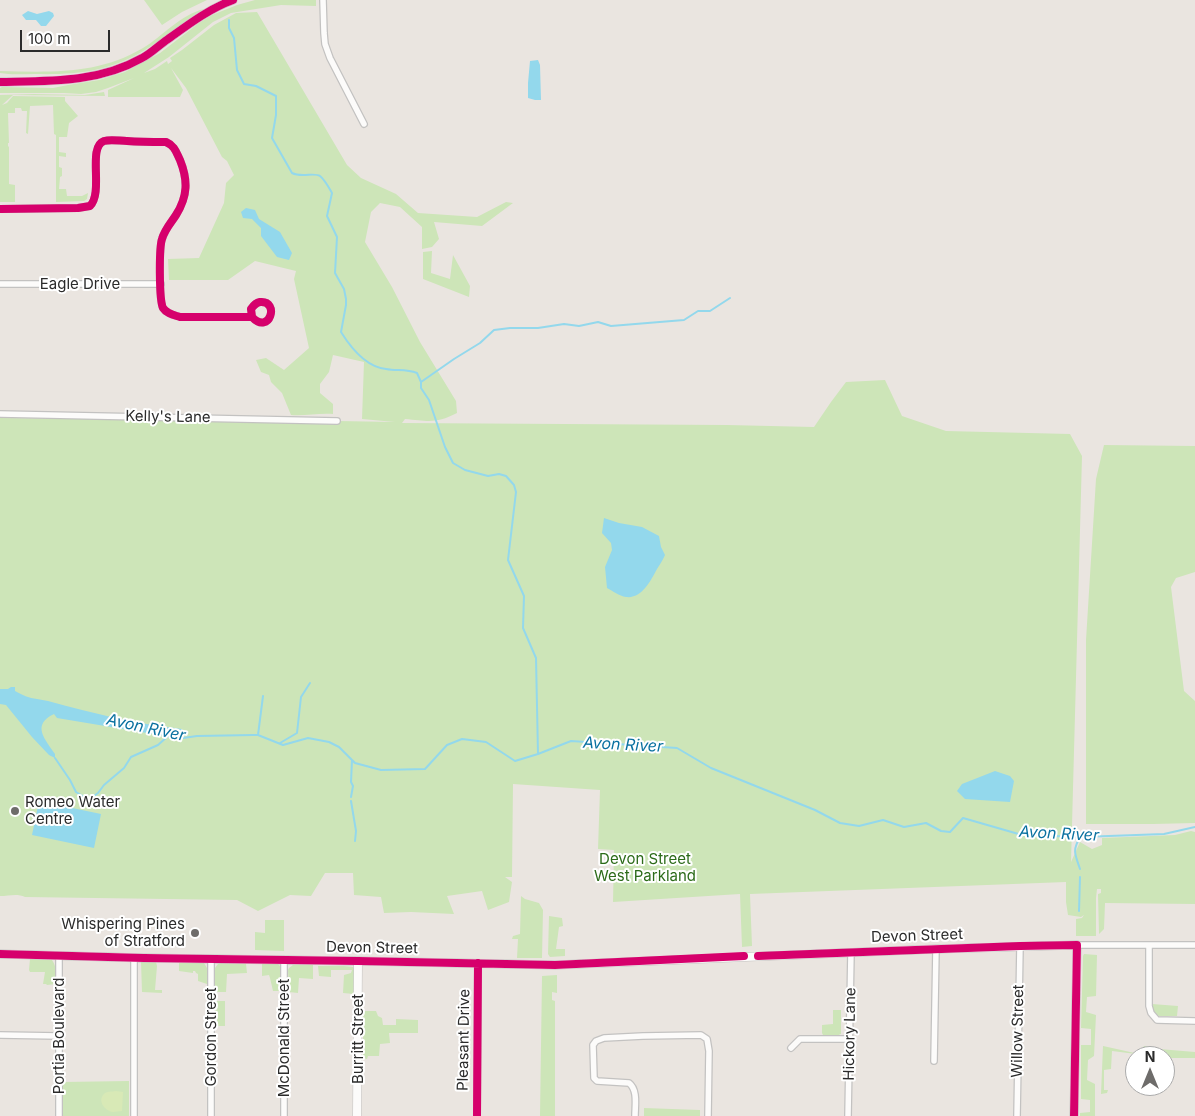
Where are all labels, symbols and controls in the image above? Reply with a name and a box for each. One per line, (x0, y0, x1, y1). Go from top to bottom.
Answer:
scale bar (22, 20, 112, 52)
text: 100 m (28, 29, 70, 48)
street label: Eagle Drive (40, 275, 120, 293)
street label: Kelly's Lane (125, 407, 211, 427)
water label: Avon River (105, 710, 187, 746)
water label: Avon River (582, 733, 664, 757)
place label: Romeo Water Centre (25, 793, 120, 828)
marker: Romeo Water Centre (9, 805, 21, 817)
water label: Avon River (1018, 822, 1100, 846)
park label: Devon Street West Parkland (594, 850, 696, 885)
place label: Whispering Pines of Stratford (61, 915, 185, 950)
street label: Devon Street (871, 925, 963, 947)
marker: Whispering Pines of Stratford (189, 927, 201, 939)
street label: Devon Street (326, 938, 418, 958)
street label: Portia Boulevard (50, 978, 68, 1094)
street label: McDonald Street (275, 979, 293, 1097)
street label: Willow Street (1008, 984, 1028, 1078)
street label: Gordon Street (202, 987, 220, 1087)
street label: Hickory Lane (840, 987, 860, 1081)
street label: Pleasant Drive (454, 989, 474, 1091)
street label: Burritt Street (349, 994, 367, 1084)
north arrow (1125, 1046, 1175, 1096)
text: N (1145, 1048, 1155, 1065)

